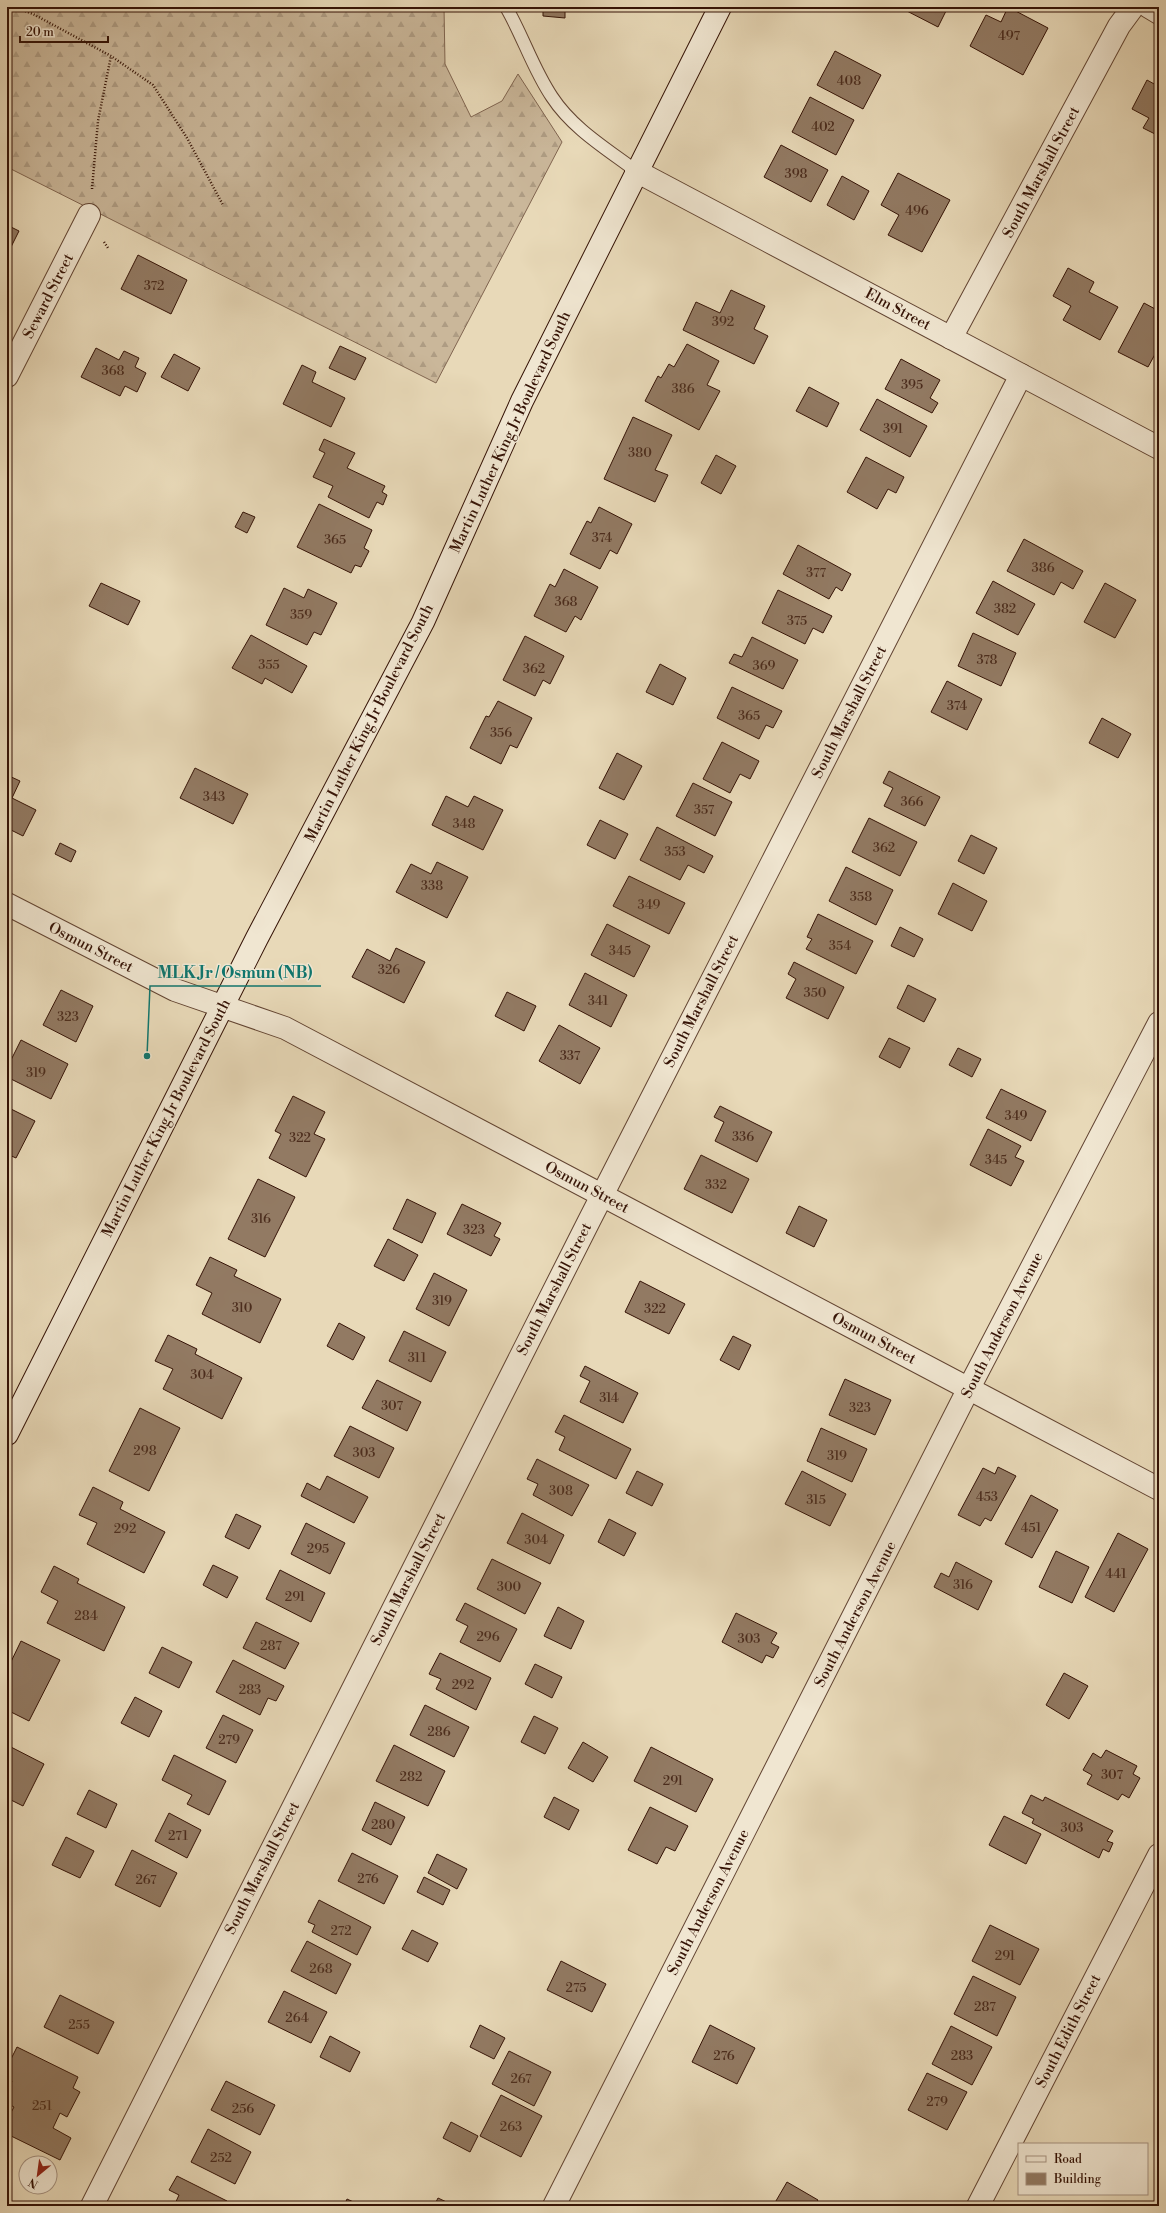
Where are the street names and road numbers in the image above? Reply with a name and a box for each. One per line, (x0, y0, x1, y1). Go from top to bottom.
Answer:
street label: South Marshall Street (999, 103, 1084, 241)
street label: Seward Street (19, 250, 78, 342)
street label: Elm Street (862, 284, 935, 335)
street label: Martin Luther King Jr Boulevard South (446, 308, 575, 556)
street label: Martin Luther King Jr Boulevard South (301, 601, 438, 845)
street label: South Marshall Street (808, 642, 891, 782)
street label: Osmun Street (45, 918, 137, 977)
street label: South Marshall Street (660, 931, 743, 1071)
street label: Martin Luther King Jr Boulevard South (98, 996, 235, 1240)
street label: Osmun Street (541, 1157, 633, 1218)
street label: South Marshall Street (513, 1219, 596, 1359)
street label: South Anderson Avenue (957, 1249, 1048, 1401)
street label: Osmun Street (828, 1308, 920, 1369)
street label: South Marshall Street (367, 1509, 450, 1649)
street label: South Anderson Avenue (810, 1538, 901, 1690)
street label: South Marshall Street (221, 1798, 304, 1938)
street label: South Anderson Avenue (663, 1826, 754, 1978)
street label: South Edith Street (1032, 1971, 1106, 2091)

